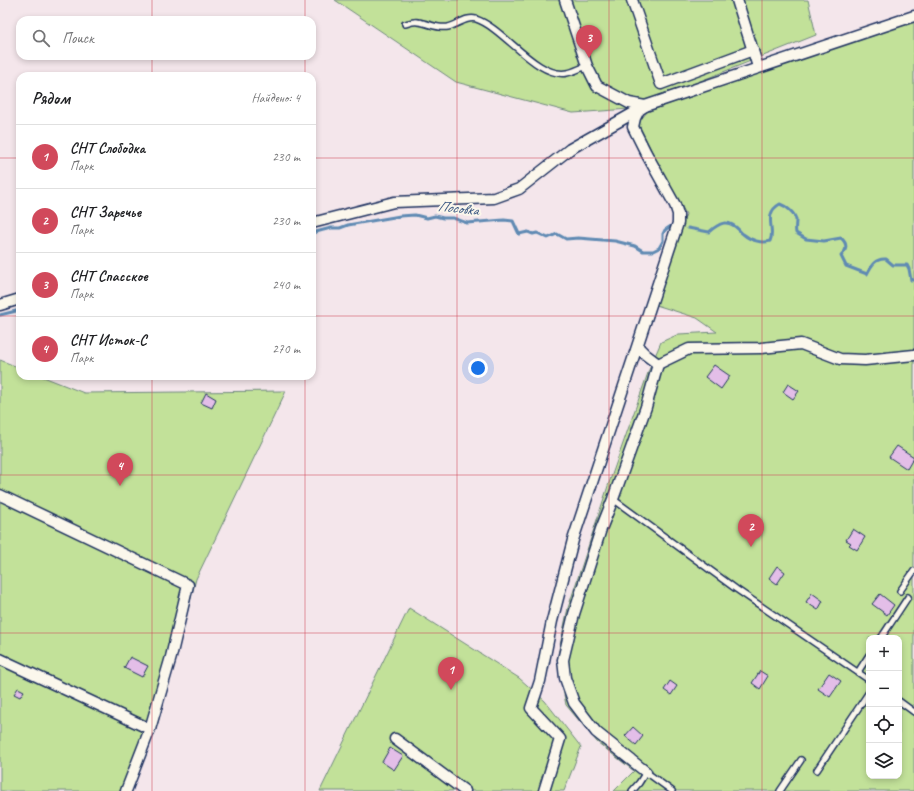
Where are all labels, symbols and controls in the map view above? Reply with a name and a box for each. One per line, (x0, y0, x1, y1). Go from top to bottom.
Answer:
search box (16, 16, 316, 60)
pin: 3 (576, 25, 602, 58)
icon: search (30, 27, 52, 49)
text: Поиск (62, 29, 94, 48)
text: Рядом (32, 88, 70, 109)
text: Найдено: 4 (252, 90, 300, 106)
text: СНТ Слободка (70, 139, 145, 158)
text: 1 (42, 149, 48, 165)
text: 230 m (272, 149, 300, 165)
text: Парк (70, 158, 93, 174)
water label: Посовка (437, 197, 481, 220)
text: СНТ Заречье (70, 203, 141, 222)
text: 2 (42, 213, 48, 229)
text: 230 m (272, 213, 300, 229)
text: Парк (70, 222, 93, 238)
text: СНТ Спасское (70, 267, 148, 286)
text: 3 (42, 277, 48, 293)
text: 240 m (272, 277, 300, 293)
text: Парк (70, 286, 93, 302)
text: СНТ Исток-С (70, 331, 147, 350)
text: 4 (42, 341, 48, 357)
text: 270 m (272, 341, 300, 357)
text: Парк (70, 350, 93, 366)
your location (468, 358, 488, 378)
pin: 4 (107, 453, 133, 486)
pin: 2 (738, 514, 764, 547)
map controls (866, 635, 902, 779)
button: + (866, 635, 902, 671)
pin: 1 (438, 657, 464, 690)
button: − (866, 671, 902, 707)
button: locate (866, 707, 902, 743)
button: layers (866, 743, 902, 779)

